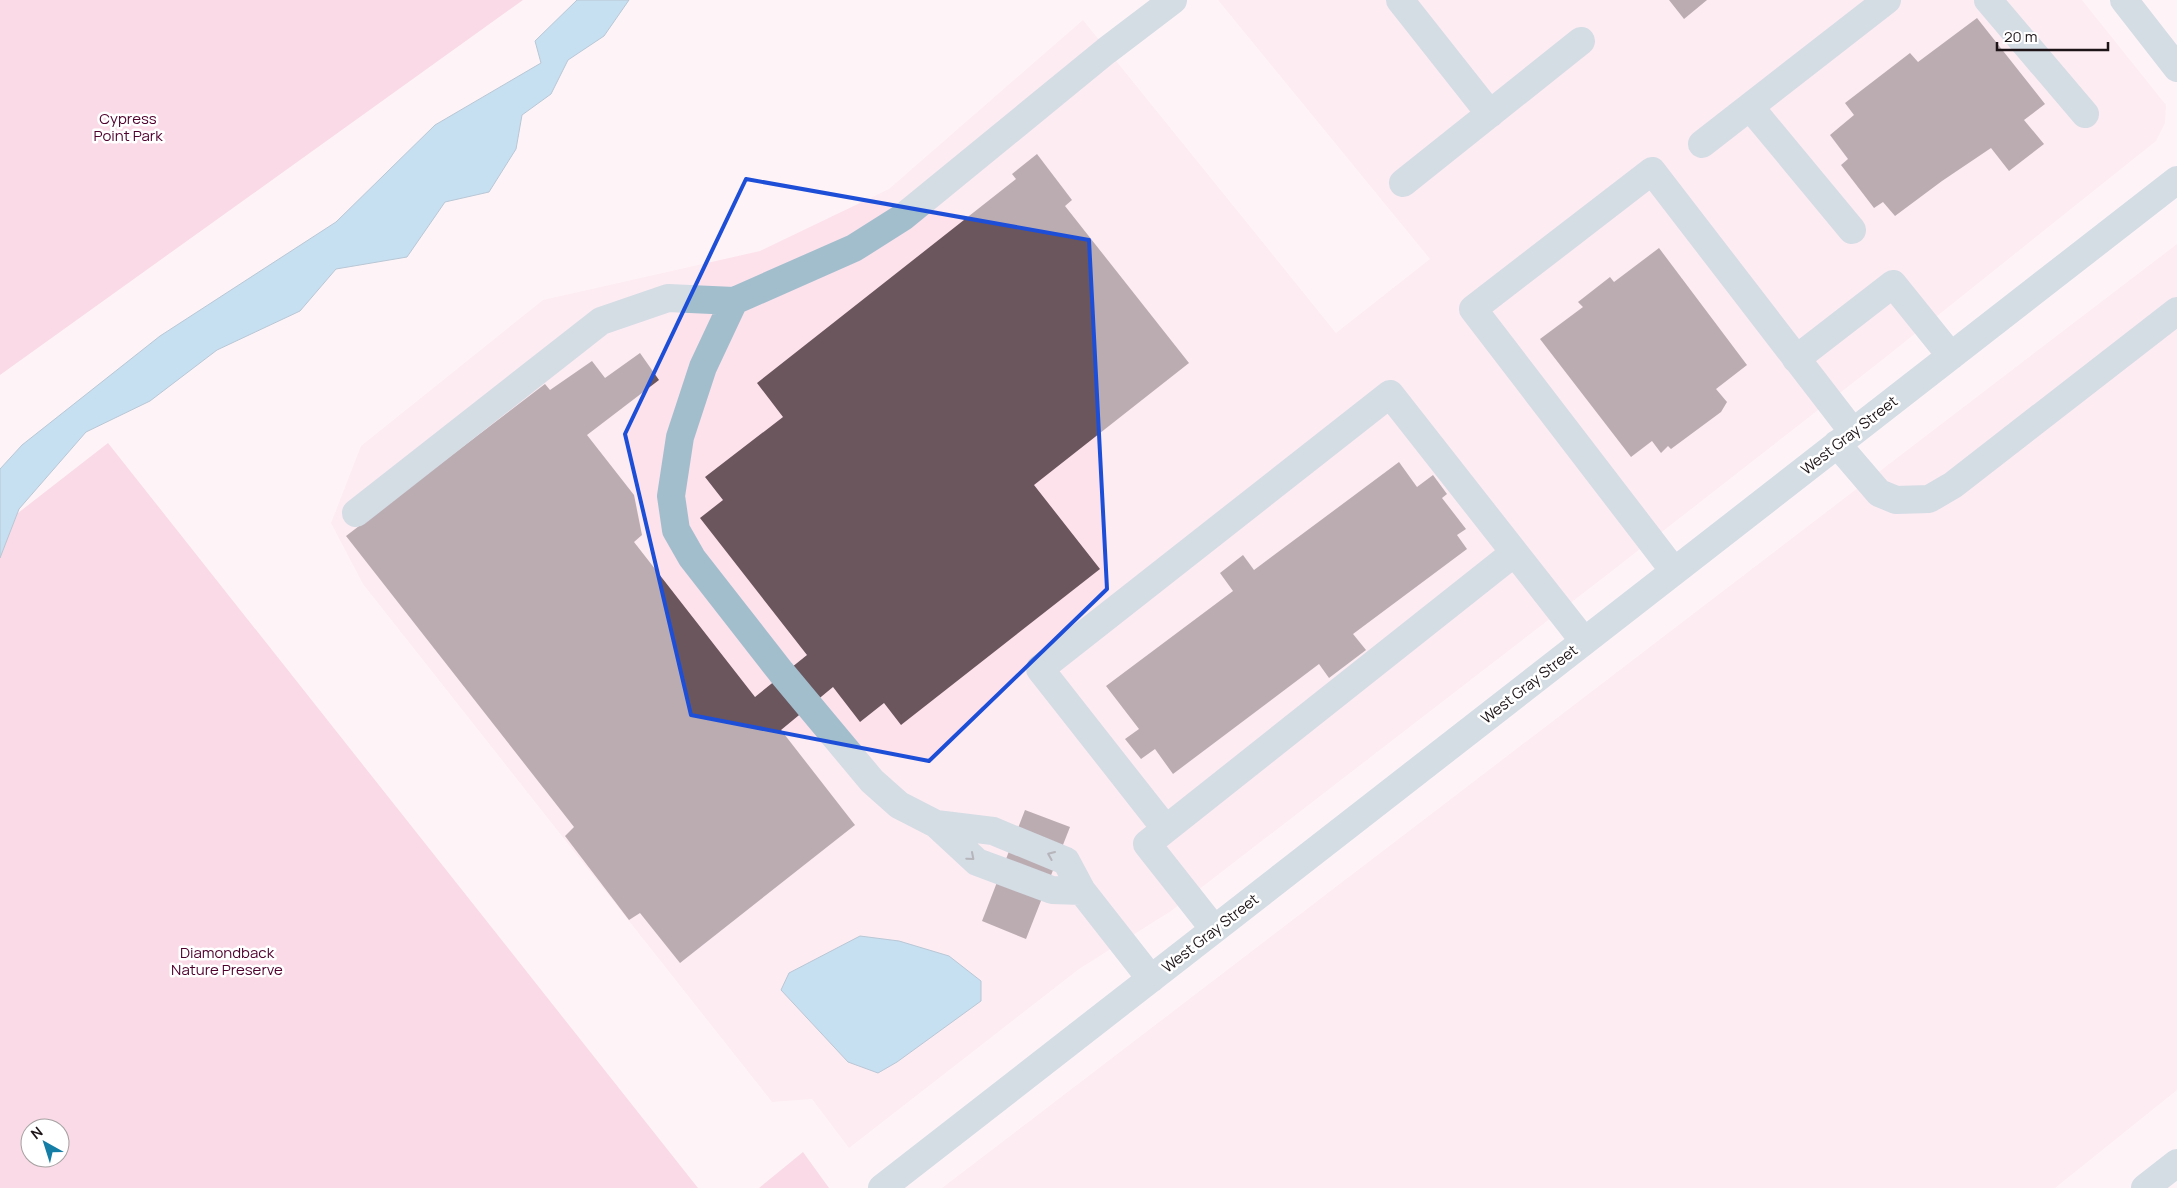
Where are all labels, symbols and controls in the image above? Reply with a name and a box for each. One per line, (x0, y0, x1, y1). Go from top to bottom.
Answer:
scale bar (1997, 20, 2108, 52)
text: 20 m (2004, 26, 2037, 47)
park label: Cypress Point Park (93, 108, 163, 146)
street label: West Gray Street (1796, 391, 1902, 479)
street label: West Gray Street (1476, 640, 1582, 728)
one-way arrow (966, 851, 975, 860)
one-way arrow (1048, 851, 1056, 861)
street label: West Gray Street (1157, 889, 1263, 977)
park label: Diamondback Nature Preserve (171, 942, 283, 980)
north arrow (20, 1118, 70, 1168)
text: N (27, 1122, 46, 1143)

